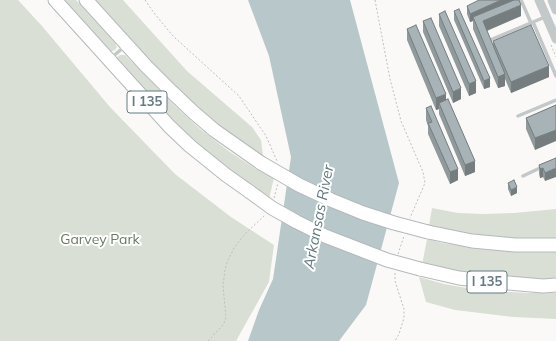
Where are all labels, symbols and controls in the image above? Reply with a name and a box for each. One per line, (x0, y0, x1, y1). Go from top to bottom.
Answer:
road number: I 135 (127, 91, 167, 113)
water label: Arkansas River (300, 164, 338, 270)
park label: Garvey Park (60, 232, 140, 248)
road number: I 135 (467, 271, 507, 293)

